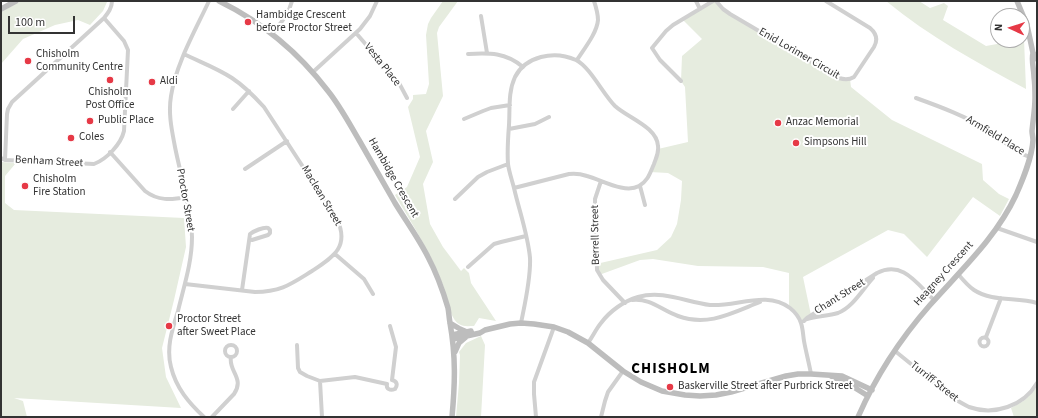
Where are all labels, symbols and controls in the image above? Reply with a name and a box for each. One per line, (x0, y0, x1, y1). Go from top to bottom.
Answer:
scale bar (10, 8, 77, 34)
north arrow (990, 8, 1030, 48)
place label: Hambidge Crescent before Proctor Street (256, 9, 352, 35)
text: 100 m (15, 14, 45, 31)
marker: Hambidge Crescent before Proctor Street (243, 17, 253, 27)
text: N (991, 23, 1006, 31)
street label: Enid Lorimer Circuit (756, 25, 842, 83)
street label: Vesta Place (361, 41, 403, 89)
place label: Chisholm Community Centre (36, 48, 123, 74)
marker: Chisholm Community Centre (23, 56, 33, 66)
marker: Chisholm Post Office (105, 75, 115, 85)
place label: Aldi (160, 75, 178, 89)
marker: Aldi (147, 77, 157, 87)
place label: Chisholm Post Office (86, 86, 134, 112)
street label: Armfield Place (963, 113, 1027, 159)
place label: Public Place (98, 114, 154, 128)
marker: Public Place (85, 116, 95, 126)
place label: Anzac Memorial (786, 116, 859, 130)
marker: Anzac Memorial (773, 118, 783, 128)
place label: Coles (79, 131, 104, 145)
marker: Coles (66, 133, 76, 143)
street label: Hambidge Crescent (365, 136, 421, 220)
place label: Simpsons Hill (804, 136, 867, 150)
marker: Simpsons Hill (791, 138, 801, 148)
street label: Benham Street (15, 154, 83, 170)
street label: Maclean Street (298, 163, 344, 229)
street label: Proctor Street (173, 167, 197, 233)
place label: Chisholm Fire Station (33, 173, 85, 199)
marker: Chisholm Fire Station (20, 181, 30, 191)
street label: Berrell Street (589, 205, 603, 265)
street label: Heagney Crescent (912, 239, 976, 309)
street label: Chant Street (812, 276, 868, 318)
place label: Proctor Street after Sweet Place (177, 313, 256, 339)
marker: Proctor Street after Sweet Place (164, 321, 174, 331)
street label: Turriff Street (907, 359, 961, 405)
district label: CHISHOLM (631, 361, 711, 379)
place label: Baskerville Street after Purbrick Street (678, 380, 853, 394)
marker: Baskerville Street after Purbrick Street (665, 382, 675, 392)

